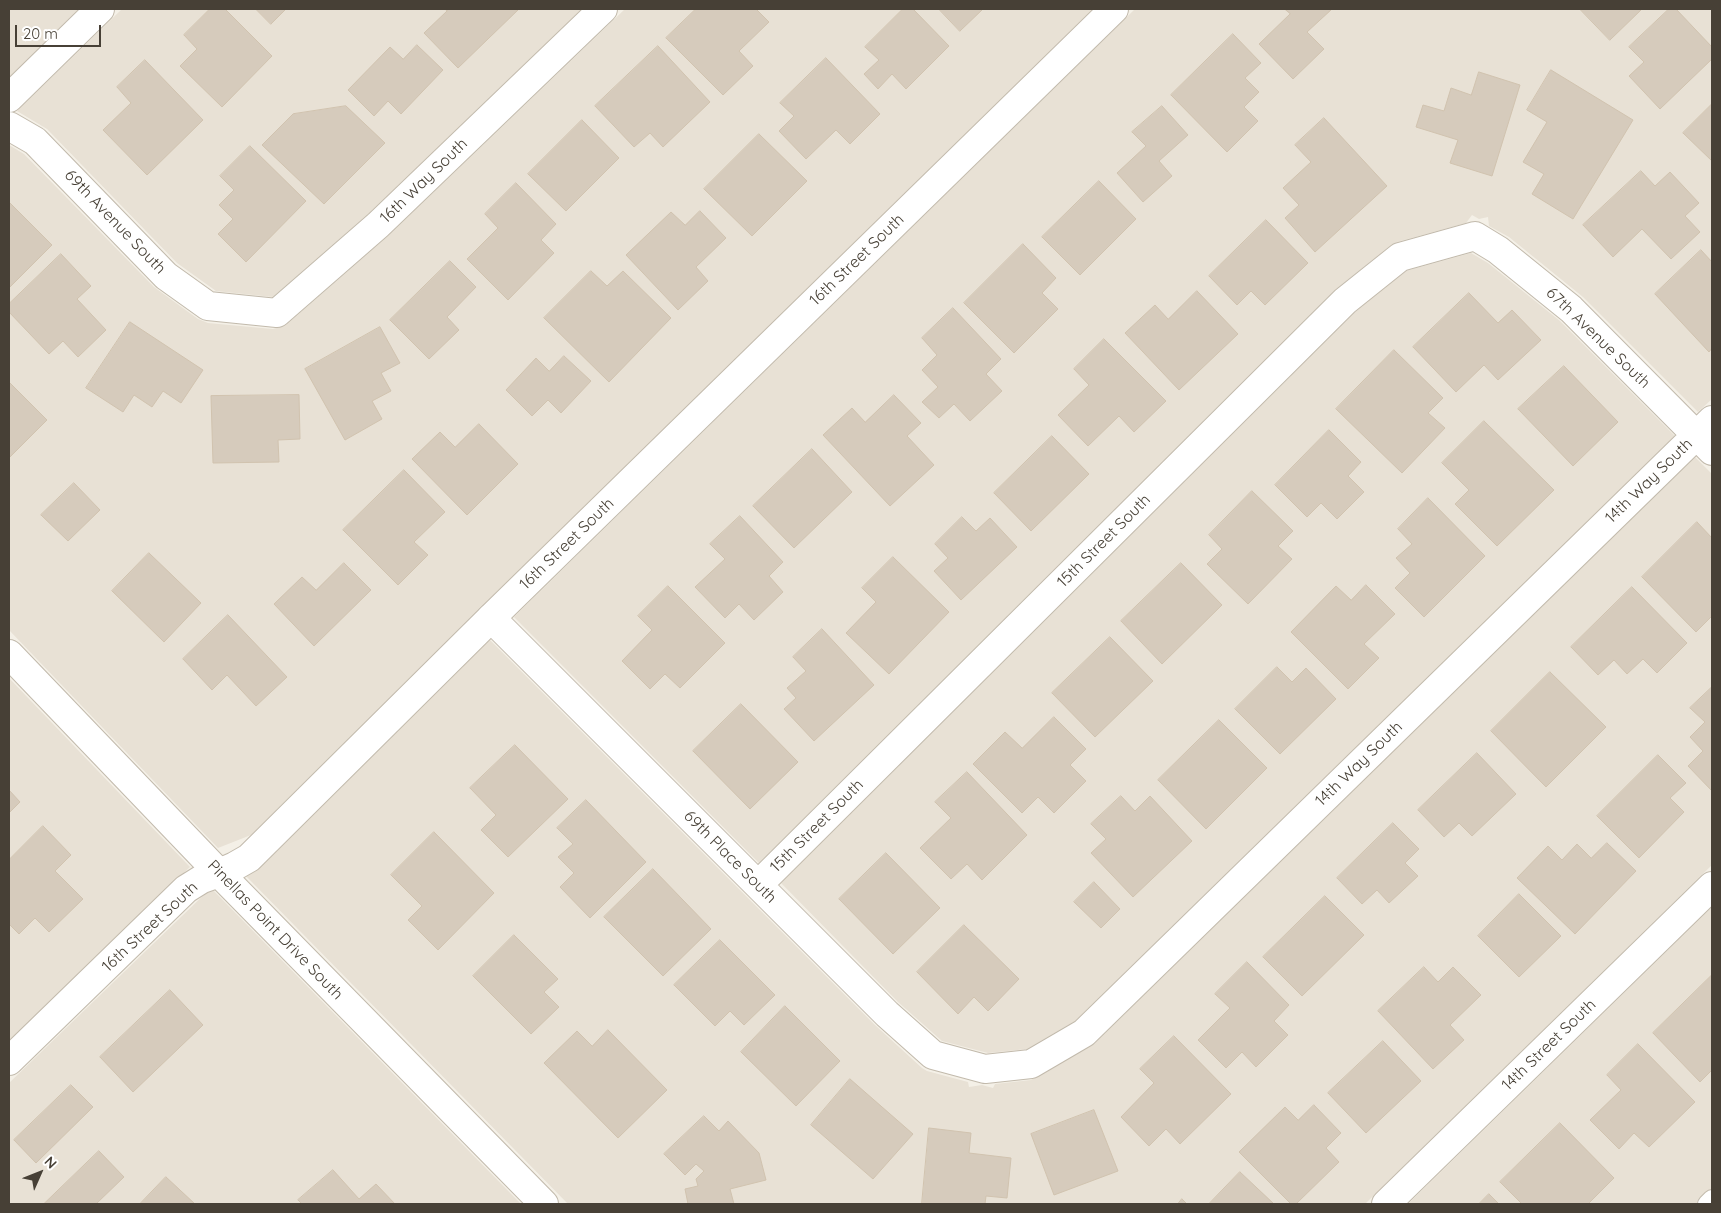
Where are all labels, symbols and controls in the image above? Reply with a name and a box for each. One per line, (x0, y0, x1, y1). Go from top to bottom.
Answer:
scale bar (18, 15, 104, 47)
text: 20 m (23, 24, 58, 43)
street label: 16th Way South (376, 134, 472, 228)
street label: 69th Avenue South (60, 166, 170, 278)
street label: 16th Street South (806, 210, 908, 310)
street label: 67th Avenue South (1542, 283, 1654, 393)
street label: 14th Way South (1601, 435, 1697, 527)
street label: 15th Street South (1053, 490, 1155, 592)
street label: 16th Street South (516, 494, 618, 594)
street label: 14th Way South (1311, 718, 1407, 810)
street label: 15th Street South (766, 775, 868, 877)
street label: 69th Place South (680, 807, 780, 907)
street label: Pinellas Point Drive South (203, 856, 347, 1004)
street label: 16th Street South (98, 878, 202, 976)
street label: 14th Street South (1498, 995, 1600, 1095)
north arrow (15, 1148, 65, 1198)
text: N (41, 1153, 61, 1173)

